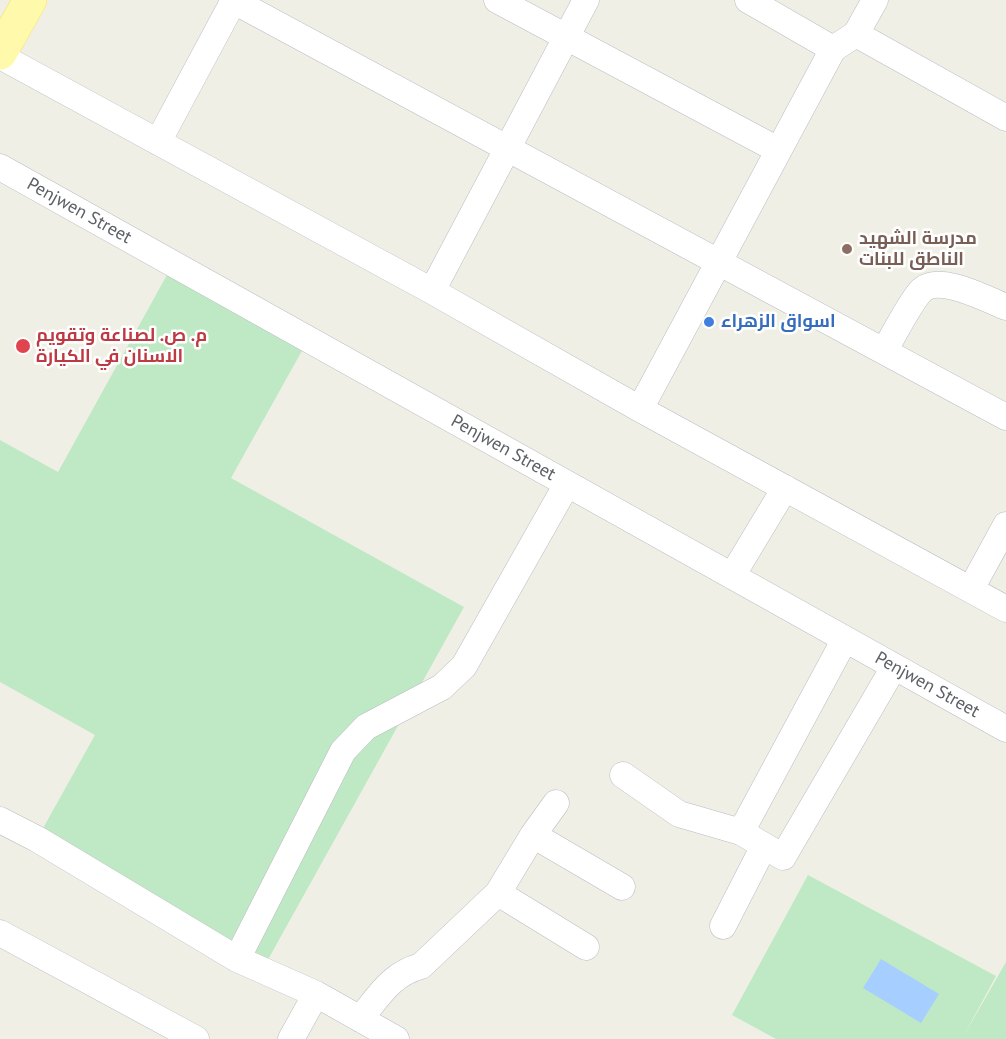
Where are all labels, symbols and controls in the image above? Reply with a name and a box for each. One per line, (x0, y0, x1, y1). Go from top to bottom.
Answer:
street label: Penjwen Street (23, 173, 135, 249)
place label: مدرسة الشهيد الناطق للبنات (859, 228, 977, 270)
marker: مدرسة الشهيد الناطق للبنات (840, 242, 854, 256)
place label: اسواق الزهراء (721, 311, 836, 333)
marker: اسواق الزهراء (702, 315, 716, 329)
place label: م. ص. لصناعة وتقويم الاسنان في الكيارة (36, 325, 207, 368)
marker: م. ص. لصناعة وتقويم الاسنان في الكيارة (14, 337, 32, 355)
street label: Penjwen Street (447, 410, 559, 486)
street label: Penjwen Street (871, 647, 983, 723)

